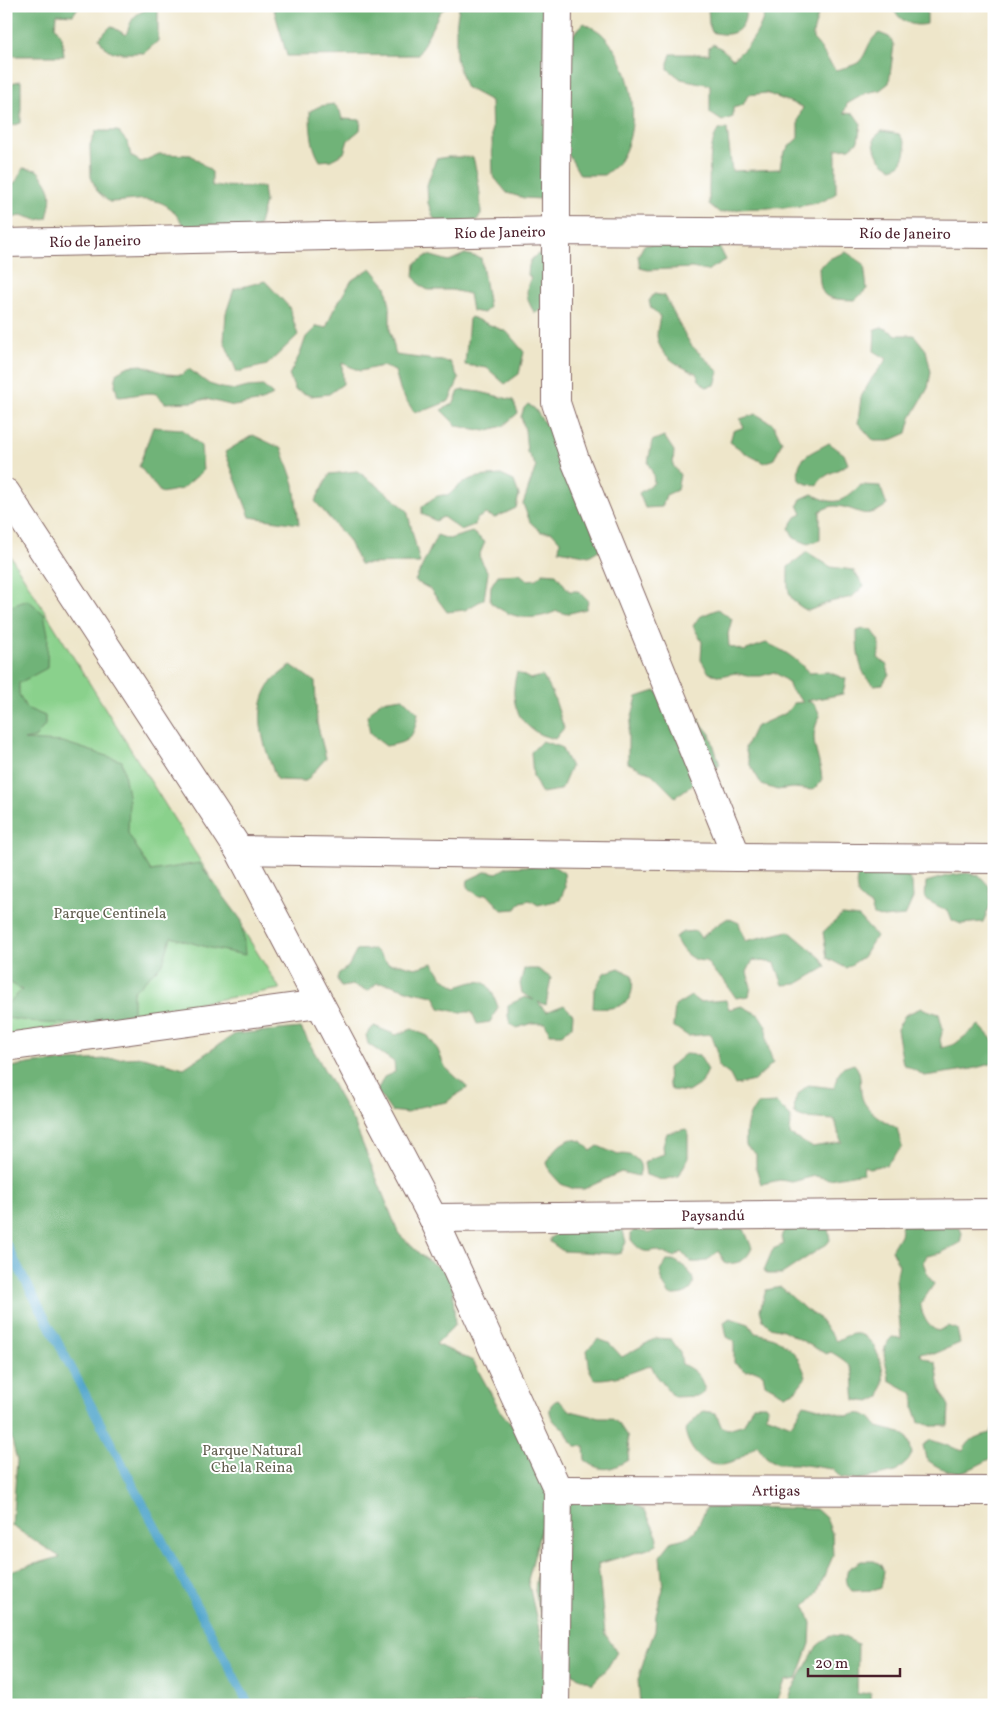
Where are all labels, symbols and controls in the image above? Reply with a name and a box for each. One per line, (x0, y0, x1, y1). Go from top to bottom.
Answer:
street label: Río de Janeiro (454, 222, 546, 245)
street label: Río de Janeiro (859, 224, 951, 246)
street label: Río de Janeiro (49, 231, 141, 254)
park label: Parque Centinela (54, 904, 166, 925)
street label: Paysandú (681, 1206, 745, 1228)
park label: Parque Natural Che la Reina (202, 1441, 302, 1479)
street label: Artigas (752, 1481, 800, 1503)
scale bar (808, 1646, 900, 1678)
text: 20 m (815, 1654, 848, 1675)

